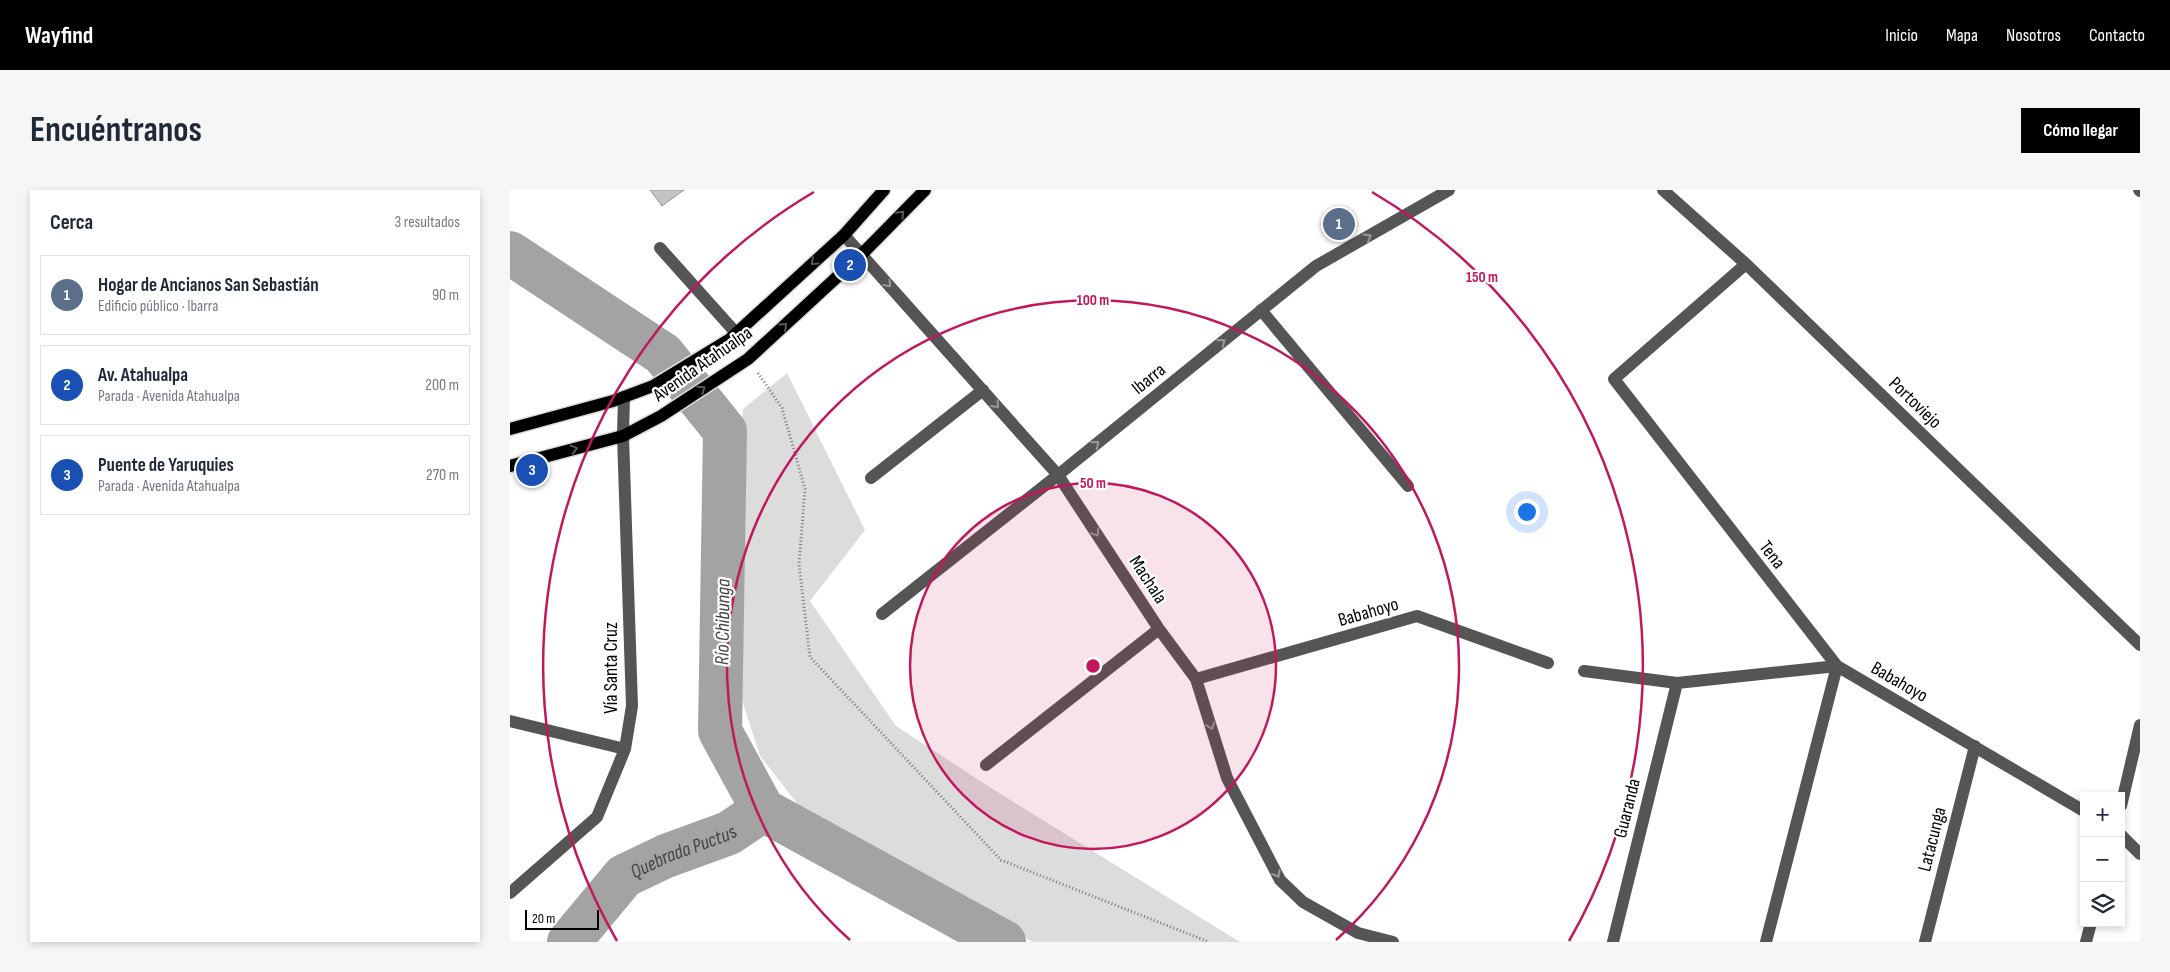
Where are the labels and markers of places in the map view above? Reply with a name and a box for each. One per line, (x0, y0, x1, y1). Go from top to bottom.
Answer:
pin: 1 (1323, 205, 1355, 243)
pin: 2 (834, 246, 866, 284)
pin: 3 (516, 451, 548, 489)
centre of rings (1084, 657, 1102, 675)

